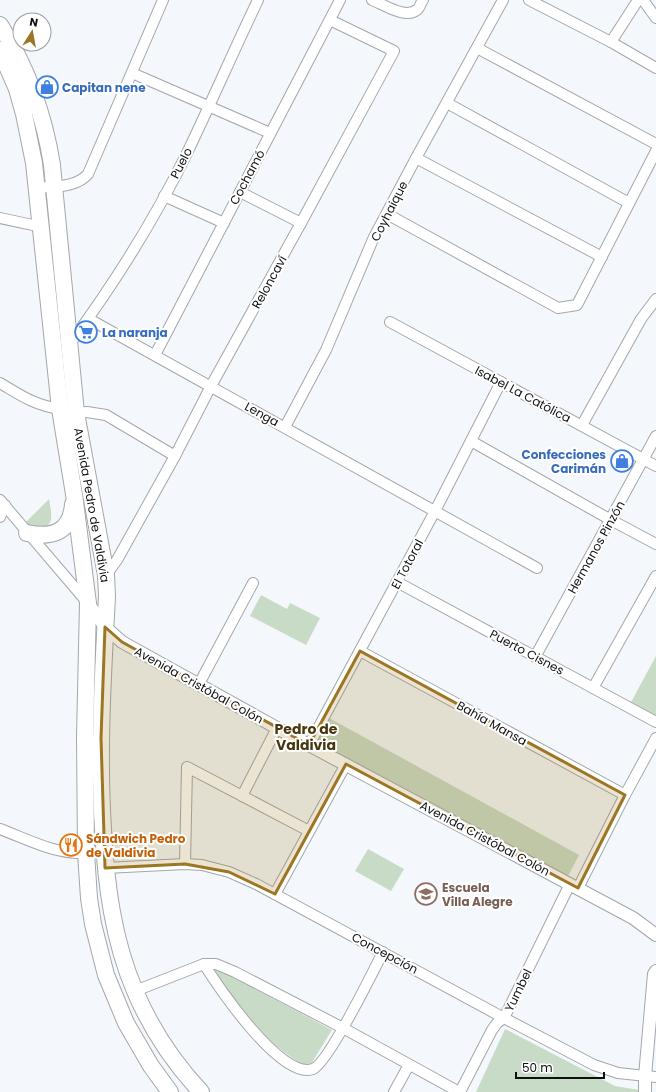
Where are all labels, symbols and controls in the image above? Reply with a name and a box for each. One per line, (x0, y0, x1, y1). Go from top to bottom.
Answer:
north arrow (12, 12, 52, 52)
text: N (28, 14, 39, 31)
shop icon: Capitan nene (34, 74, 60, 100)
place label: Capitan nene (62, 79, 146, 96)
street label: Puelo (166, 144, 196, 181)
street label: Cochamó (225, 146, 269, 208)
street label: Coyhaique (367, 178, 411, 244)
street label: Reloncaví (247, 252, 291, 312)
supermarket icon: La naranja (73, 319, 99, 345)
place label: La naranja (102, 324, 168, 341)
street label: Isabel La Católica (472, 362, 574, 426)
street label: Lenga (242, 398, 282, 430)
street label: Avenida Pedro de Valdivia (70, 426, 114, 584)
place label: Confecciones Carimán (522, 446, 606, 477)
shop icon: Confecciones Carimán (609, 448, 635, 474)
street label: Hermanos Pinzón (563, 497, 629, 597)
street label: El Totoral (387, 536, 427, 592)
street label: Puerto Cisnes (487, 625, 567, 679)
street label: Avenida Cristóbal Colón (131, 642, 267, 728)
street label: Bahía Mansa (454, 697, 530, 749)
district label: Pedro de Valdivia (275, 719, 338, 755)
street label: Avenida Cristóbal Colón (417, 796, 553, 880)
place label: Sándwich Pedro de Valdivia (86, 830, 186, 861)
restaurant icon: Sándwich Pedro de Valdivia (58, 832, 84, 858)
place label: Escuela Villa Alegre (442, 879, 513, 910)
school or university icon: Escuela Villa Alegre (413, 881, 439, 907)
street label: Concepción (349, 928, 421, 978)
street label: Yumbel (500, 966, 536, 1014)
scale bar (516, 1054, 604, 1080)
text: 50 m (522, 1059, 553, 1076)

